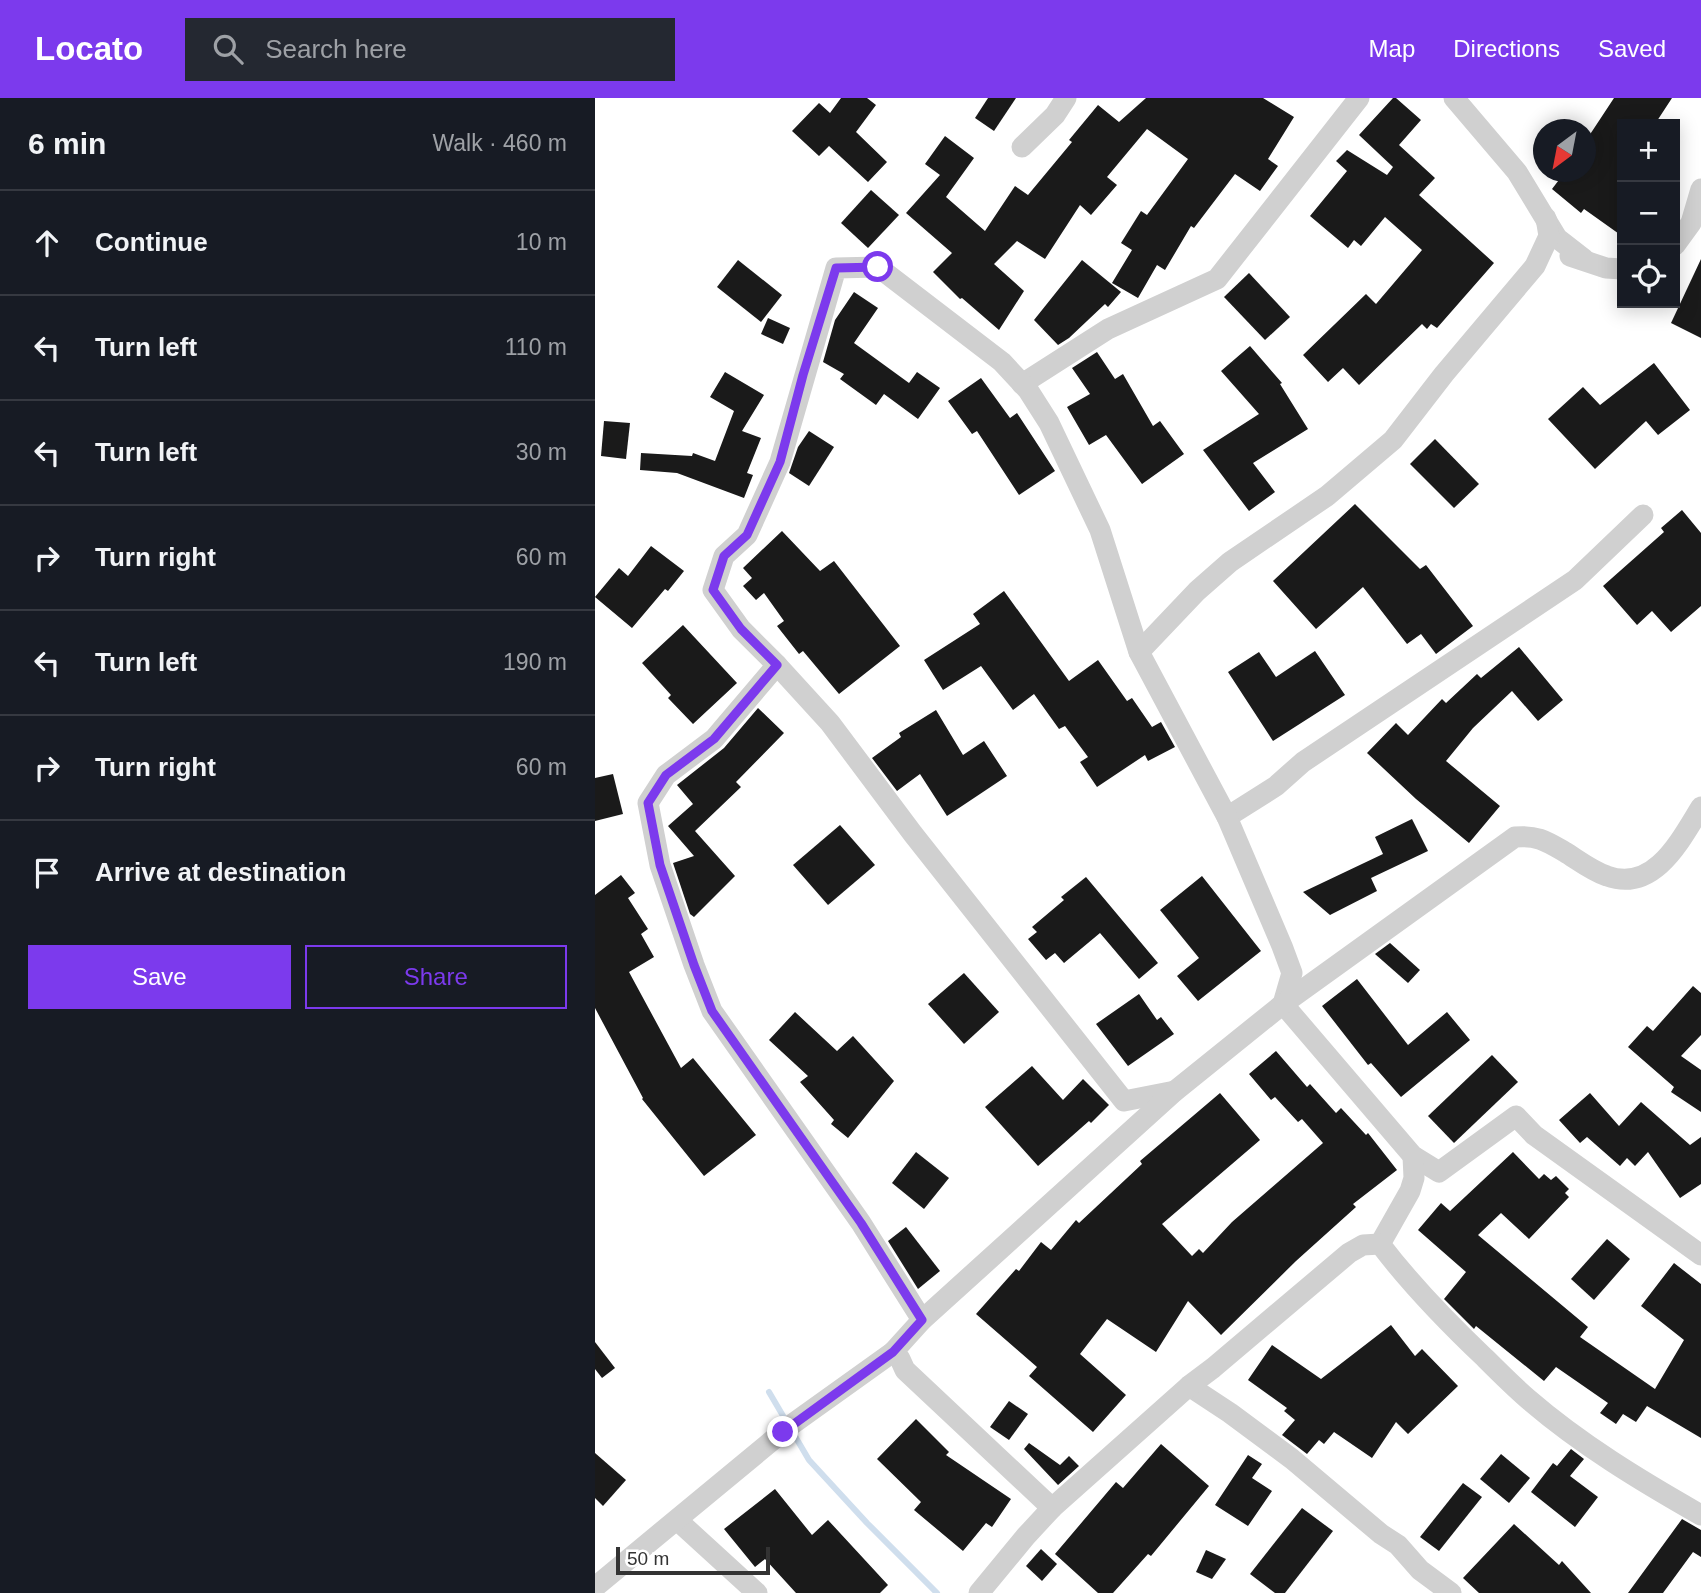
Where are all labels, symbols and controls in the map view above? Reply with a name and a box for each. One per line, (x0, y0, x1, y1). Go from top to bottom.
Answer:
search box (185, 18, 675, 81)
text: Locato (35, 30, 143, 67)
icon: search (209, 30, 247, 68)
text: Search here (265, 34, 407, 64)
text: Map (1369, 35, 1415, 62)
text: Directions (1453, 35, 1560, 62)
text: Saved (1598, 35, 1666, 62)
north arrow (1533, 119, 1596, 182)
map controls (1617, 119, 1680, 308)
button: + (1617, 119, 1680, 182)
text: 6 min (28, 127, 106, 160)
text: Walk · 460 m (432, 130, 567, 156)
button: − (1617, 182, 1680, 245)
icon: ahead (28, 224, 66, 262)
text: Continue (95, 227, 208, 257)
text: 10 m (516, 229, 567, 255)
button: locate (1617, 245, 1680, 308)
route start (862, 251, 893, 282)
icon: left (28, 329, 66, 367)
text: Turn left (95, 332, 197, 362)
text: 110 m (505, 334, 567, 360)
icon: left (28, 434, 66, 472)
text: Turn left (95, 437, 197, 467)
text: 30 m (516, 439, 567, 465)
icon: right (28, 539, 66, 577)
text: Turn right (95, 542, 216, 572)
text: 60 m (516, 544, 567, 570)
icon: left (28, 644, 66, 682)
text: Turn left (95, 647, 197, 677)
text: 190 m (503, 649, 567, 675)
icon: right (28, 749, 66, 787)
text: Turn right (95, 752, 216, 782)
text: 60 m (516, 754, 567, 780)
icon: arrive (28, 854, 66, 892)
text: Arrive at destination (95, 857, 346, 887)
button: Save (28, 945, 291, 1009)
button: Share (305, 945, 567, 1009)
route end (767, 1416, 798, 1447)
scale bar (616, 1544, 770, 1576)
text: 50 m (627, 1548, 669, 1569)

